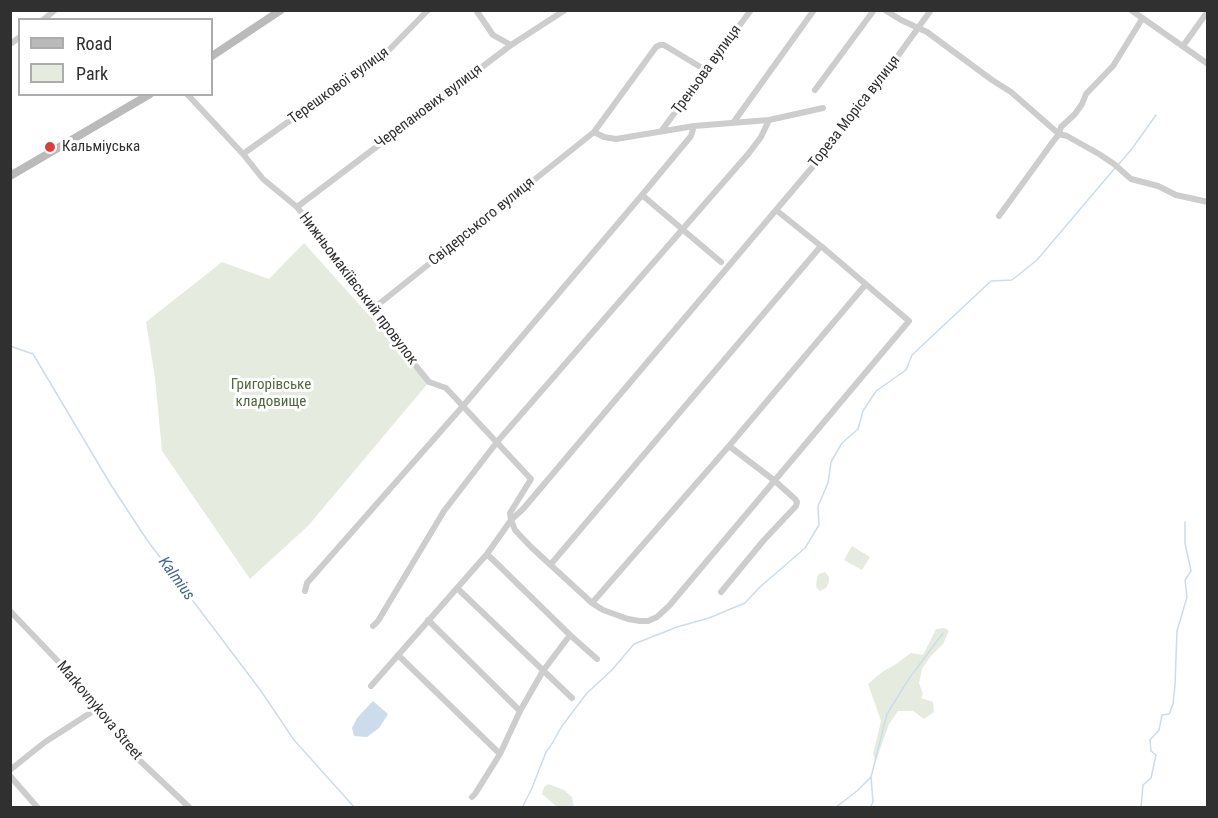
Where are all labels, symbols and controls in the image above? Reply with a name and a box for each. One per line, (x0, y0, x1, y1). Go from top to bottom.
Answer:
legend (18, 18, 213, 96)
street label: Треньова вулиця (669, 22, 745, 118)
text: Road (76, 33, 112, 54)
street label: Терешкової вулиця (285, 44, 393, 128)
street label: Тореза Моріса вулиця (806, 52, 904, 172)
street label: Черепанових вулиця (372, 61, 486, 153)
text: Park (76, 63, 108, 84)
place label: Кальміуська (62, 138, 140, 156)
marker: Кальміуська (43, 140, 57, 154)
street label: Свiдерського вулиця (425, 174, 539, 270)
street label: Нижньомакіївський провулок (295, 209, 421, 369)
park label: Григорівське кладовище (231, 376, 311, 411)
water label: Kalmius (154, 553, 198, 605)
street label: Markovnykova Street (52, 658, 146, 764)

